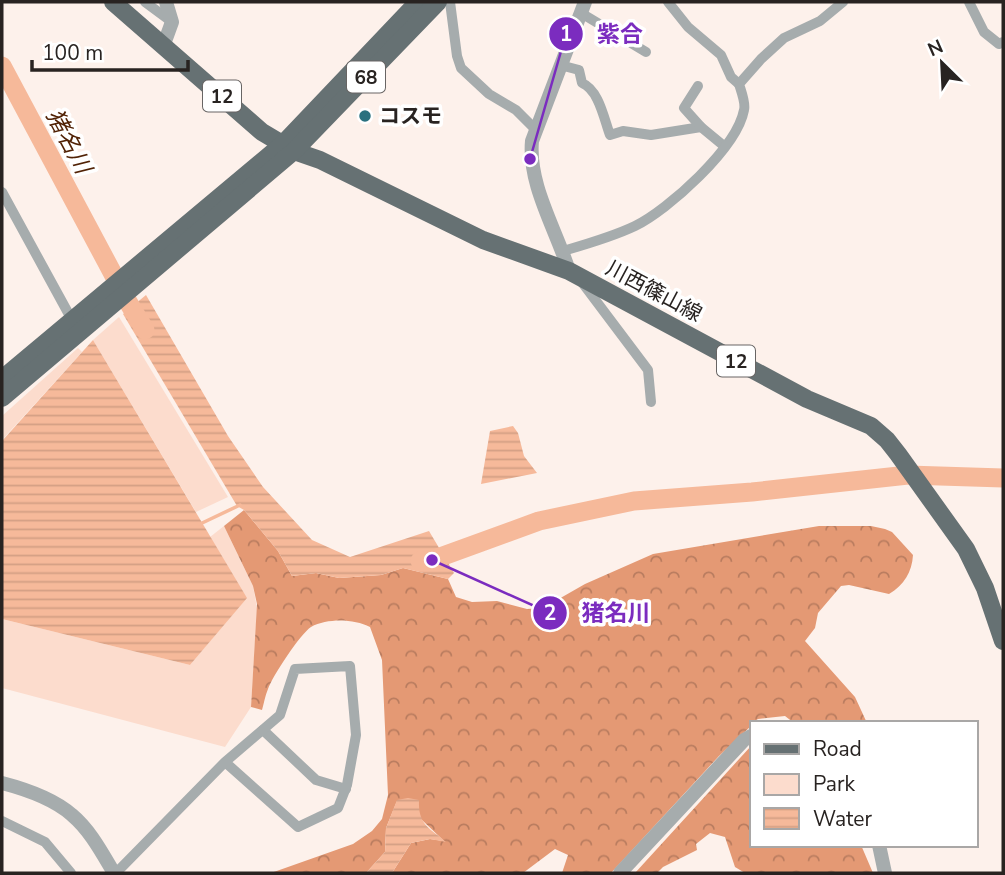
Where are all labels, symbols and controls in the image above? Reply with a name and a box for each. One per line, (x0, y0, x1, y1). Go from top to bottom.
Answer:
callout: 紫合 (548, 12, 657, 56)
text: 紫合 (597, 19, 643, 50)
text: 1 (560, 20, 572, 48)
scale bar (32, 28, 187, 72)
north arrow (907, 28, 977, 98)
text: N (924, 34, 947, 63)
text: 100 m (42, 39, 103, 67)
road number: 68 (347, 61, 385, 92)
road number: 12 (203, 80, 241, 111)
place label: コスモ (379, 102, 442, 130)
water label: 猪名川 (39, 103, 100, 182)
marker: コスモ (357, 108, 373, 124)
street label: 川西篠山線 (601, 254, 707, 328)
road number: 12 (717, 346, 755, 376)
callout: 猪名川 (533, 591, 665, 635)
text: 猪名川 (582, 598, 651, 629)
text: 2 (544, 599, 556, 627)
legend (750, 721, 977, 847)
text: Road (813, 735, 862, 763)
text: Park (813, 770, 855, 798)
text: Water (813, 805, 872, 833)

